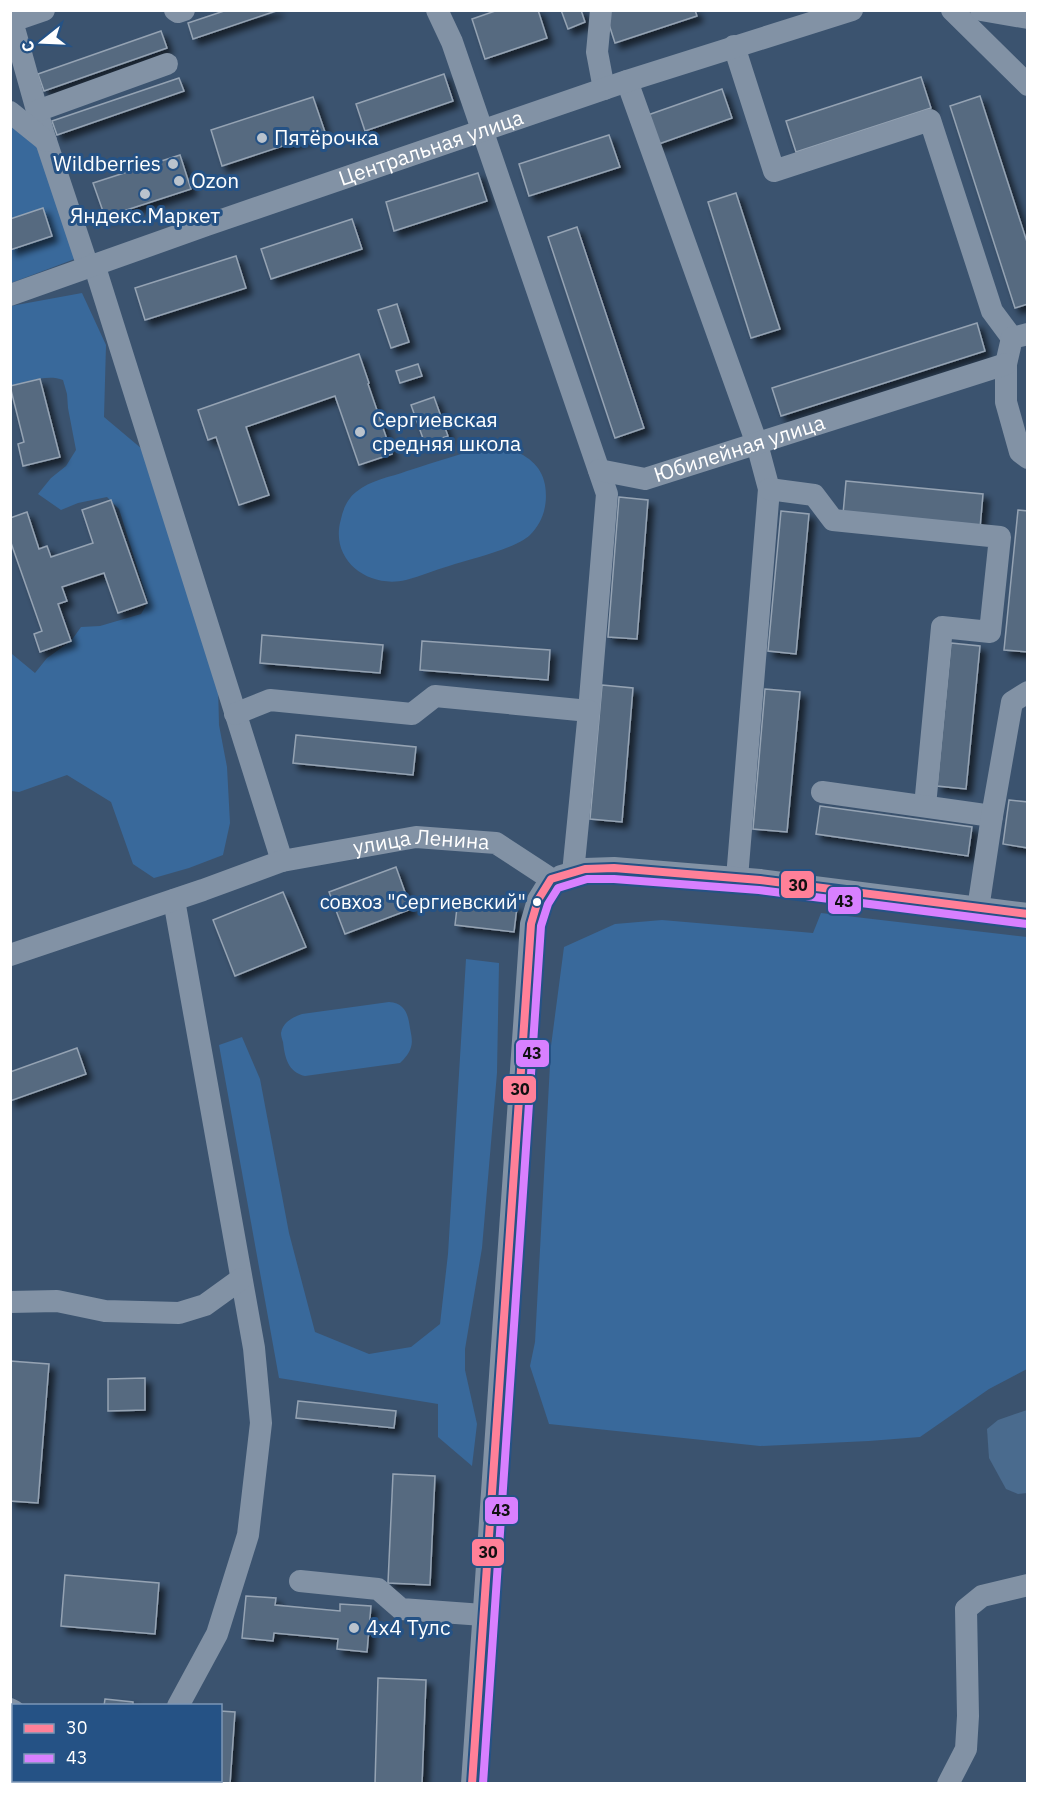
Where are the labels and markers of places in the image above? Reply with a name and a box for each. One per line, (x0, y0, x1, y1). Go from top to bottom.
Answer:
place label: Пятёрочка (274, 123, 379, 151)
marker: Пятёрочка (255, 131, 269, 145)
place label: Wildberries (53, 149, 161, 177)
marker: Wildberries (166, 157, 180, 171)
place label: Ozon (191, 166, 239, 194)
marker: Ozon (172, 174, 186, 188)
marker: Яндекс.Маркет (138, 187, 152, 201)
place label: Яндекс.Маркет (70, 201, 220, 229)
place label: Сергиевская средняя школа (372, 405, 521, 457)
marker: Сергиевская средняя школа (353, 425, 367, 439)
place label: совхоз "Сергиевский" (320, 888, 526, 915)
marker: совхоз "Сергиевский" (531, 896, 543, 908)
place label: 4x4 Тулс (366, 1613, 451, 1641)
marker: 4x4 Тулс (347, 1621, 361, 1635)

